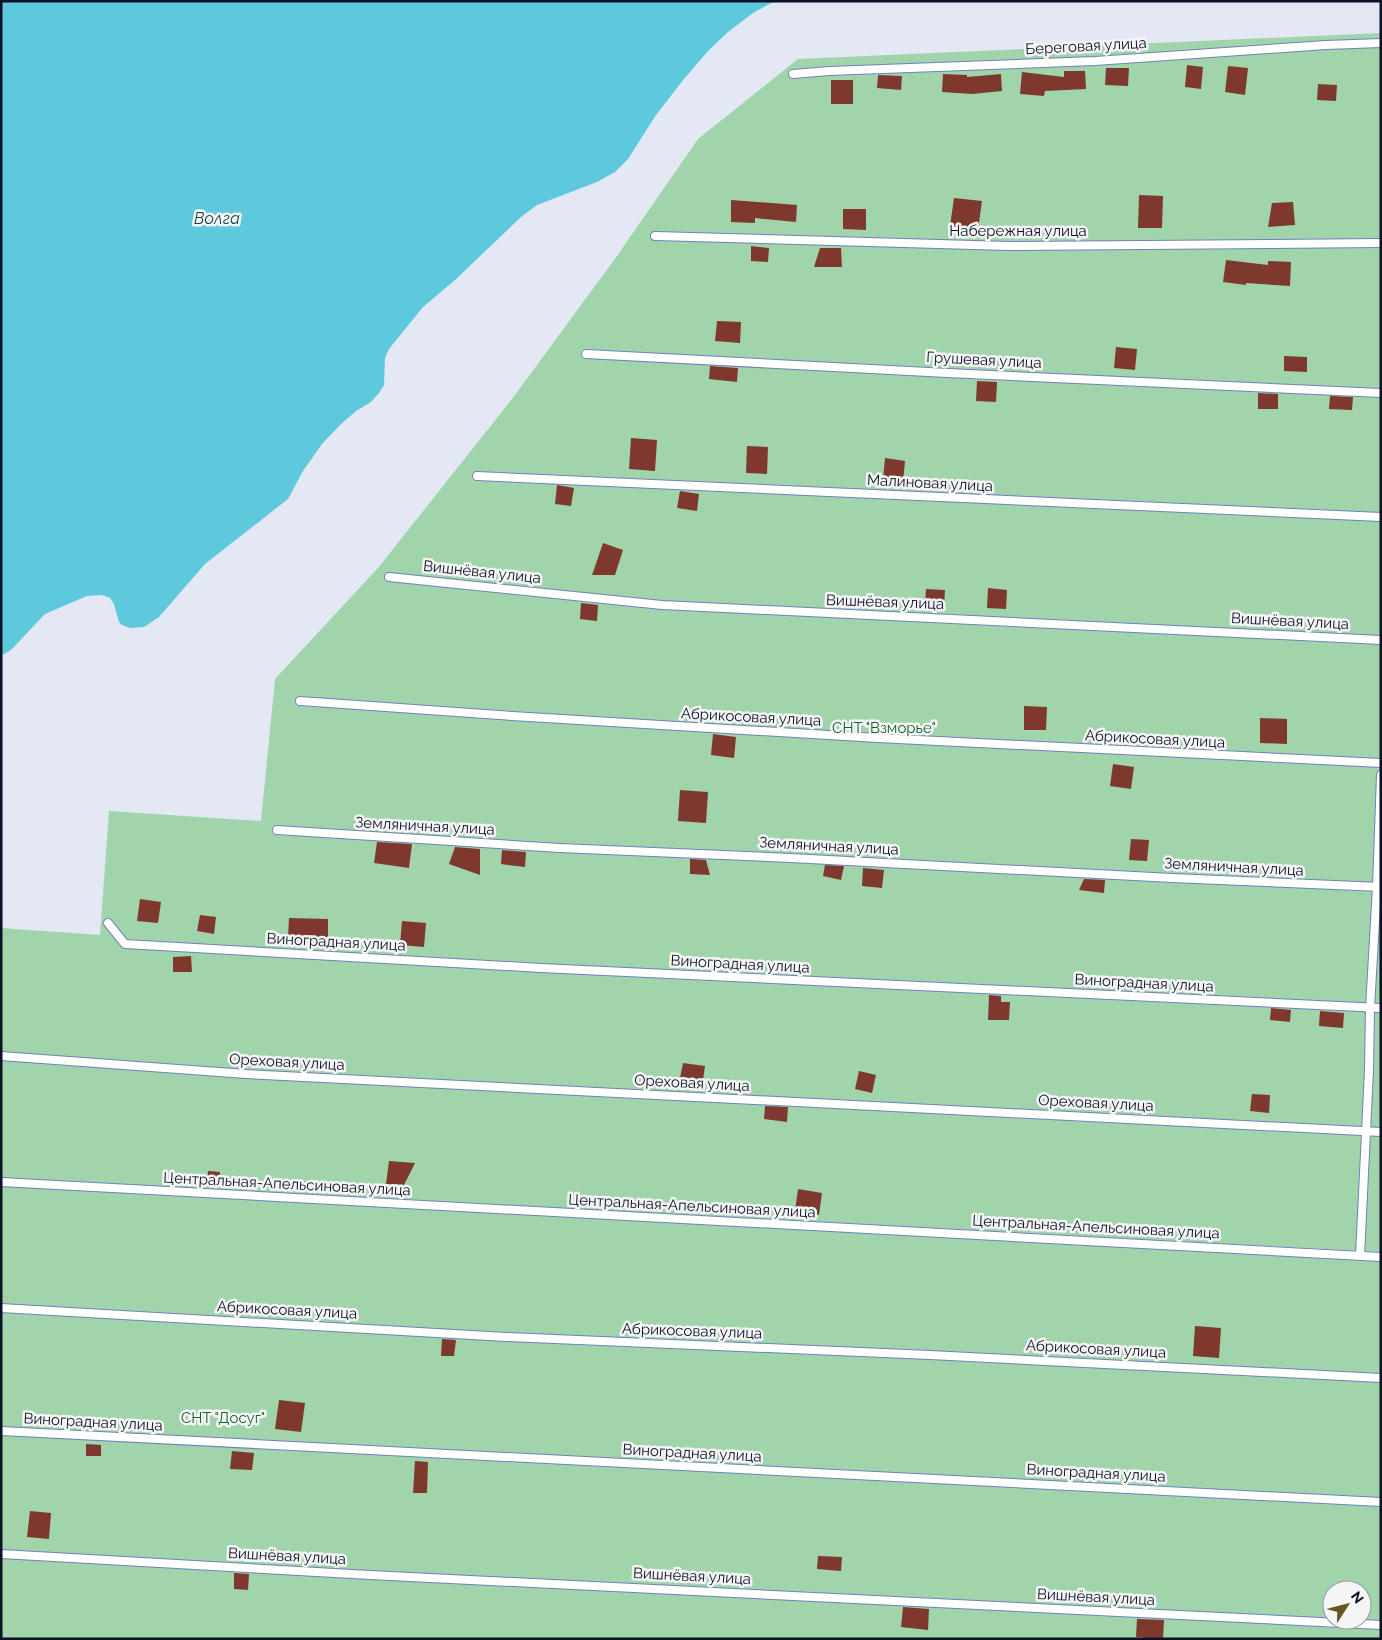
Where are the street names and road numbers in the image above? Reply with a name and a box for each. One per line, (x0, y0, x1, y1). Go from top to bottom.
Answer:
street label: Береговая улица (1025, 34, 1147, 58)
street label: Набережная улица (949, 222, 1087, 240)
street label: Грушевая улица (926, 348, 1042, 372)
street label: Малиновая улица (867, 471, 993, 495)
street label: Вишнёвая улица (422, 557, 542, 587)
street label: Вишнёвая улица (826, 591, 944, 613)
street label: Вишнёвая улица (1230, 609, 1350, 633)
street label: Абрикосовая улица (680, 704, 822, 730)
street label: Абрикосовая улица (1084, 726, 1226, 752)
street label: Земляничная улица (355, 813, 495, 839)
street label: Земляничная улица (759, 833, 899, 859)
street label: Земляничная улица (1164, 854, 1304, 880)
street label: Виноградная улица (266, 929, 406, 955)
street label: Виноградная улица (670, 951, 810, 977)
street label: Виноградная улица (1074, 970, 1214, 996)
street label: Ореховая улица (229, 1050, 345, 1074)
street label: Ореховая улица (634, 1071, 750, 1095)
street label: Ореховая улица (1038, 1091, 1154, 1115)
street label: Центральная-Апельсиновая улица (163, 1169, 411, 1199)
street label: Центральная-Апельсиновая улица (568, 1191, 816, 1221)
street label: Центральная-Апельсиновая улица (972, 1212, 1220, 1242)
street label: Абрикосовая улица (216, 1297, 358, 1323)
street label: Абрикосовая улица (622, 1320, 762, 1342)
street label: Абрикосовая улица (1025, 1336, 1167, 1362)
street label: Виноградная улица (23, 1409, 163, 1435)
street label: Виноградная улица (622, 1440, 762, 1466)
street label: Виноградная улица (1026, 1460, 1166, 1486)
street label: Вишнёвая улица (227, 1544, 347, 1568)
street label: Вишнёвая улица (632, 1564, 752, 1588)
street label: Вишнёвая улица (1036, 1585, 1156, 1609)

